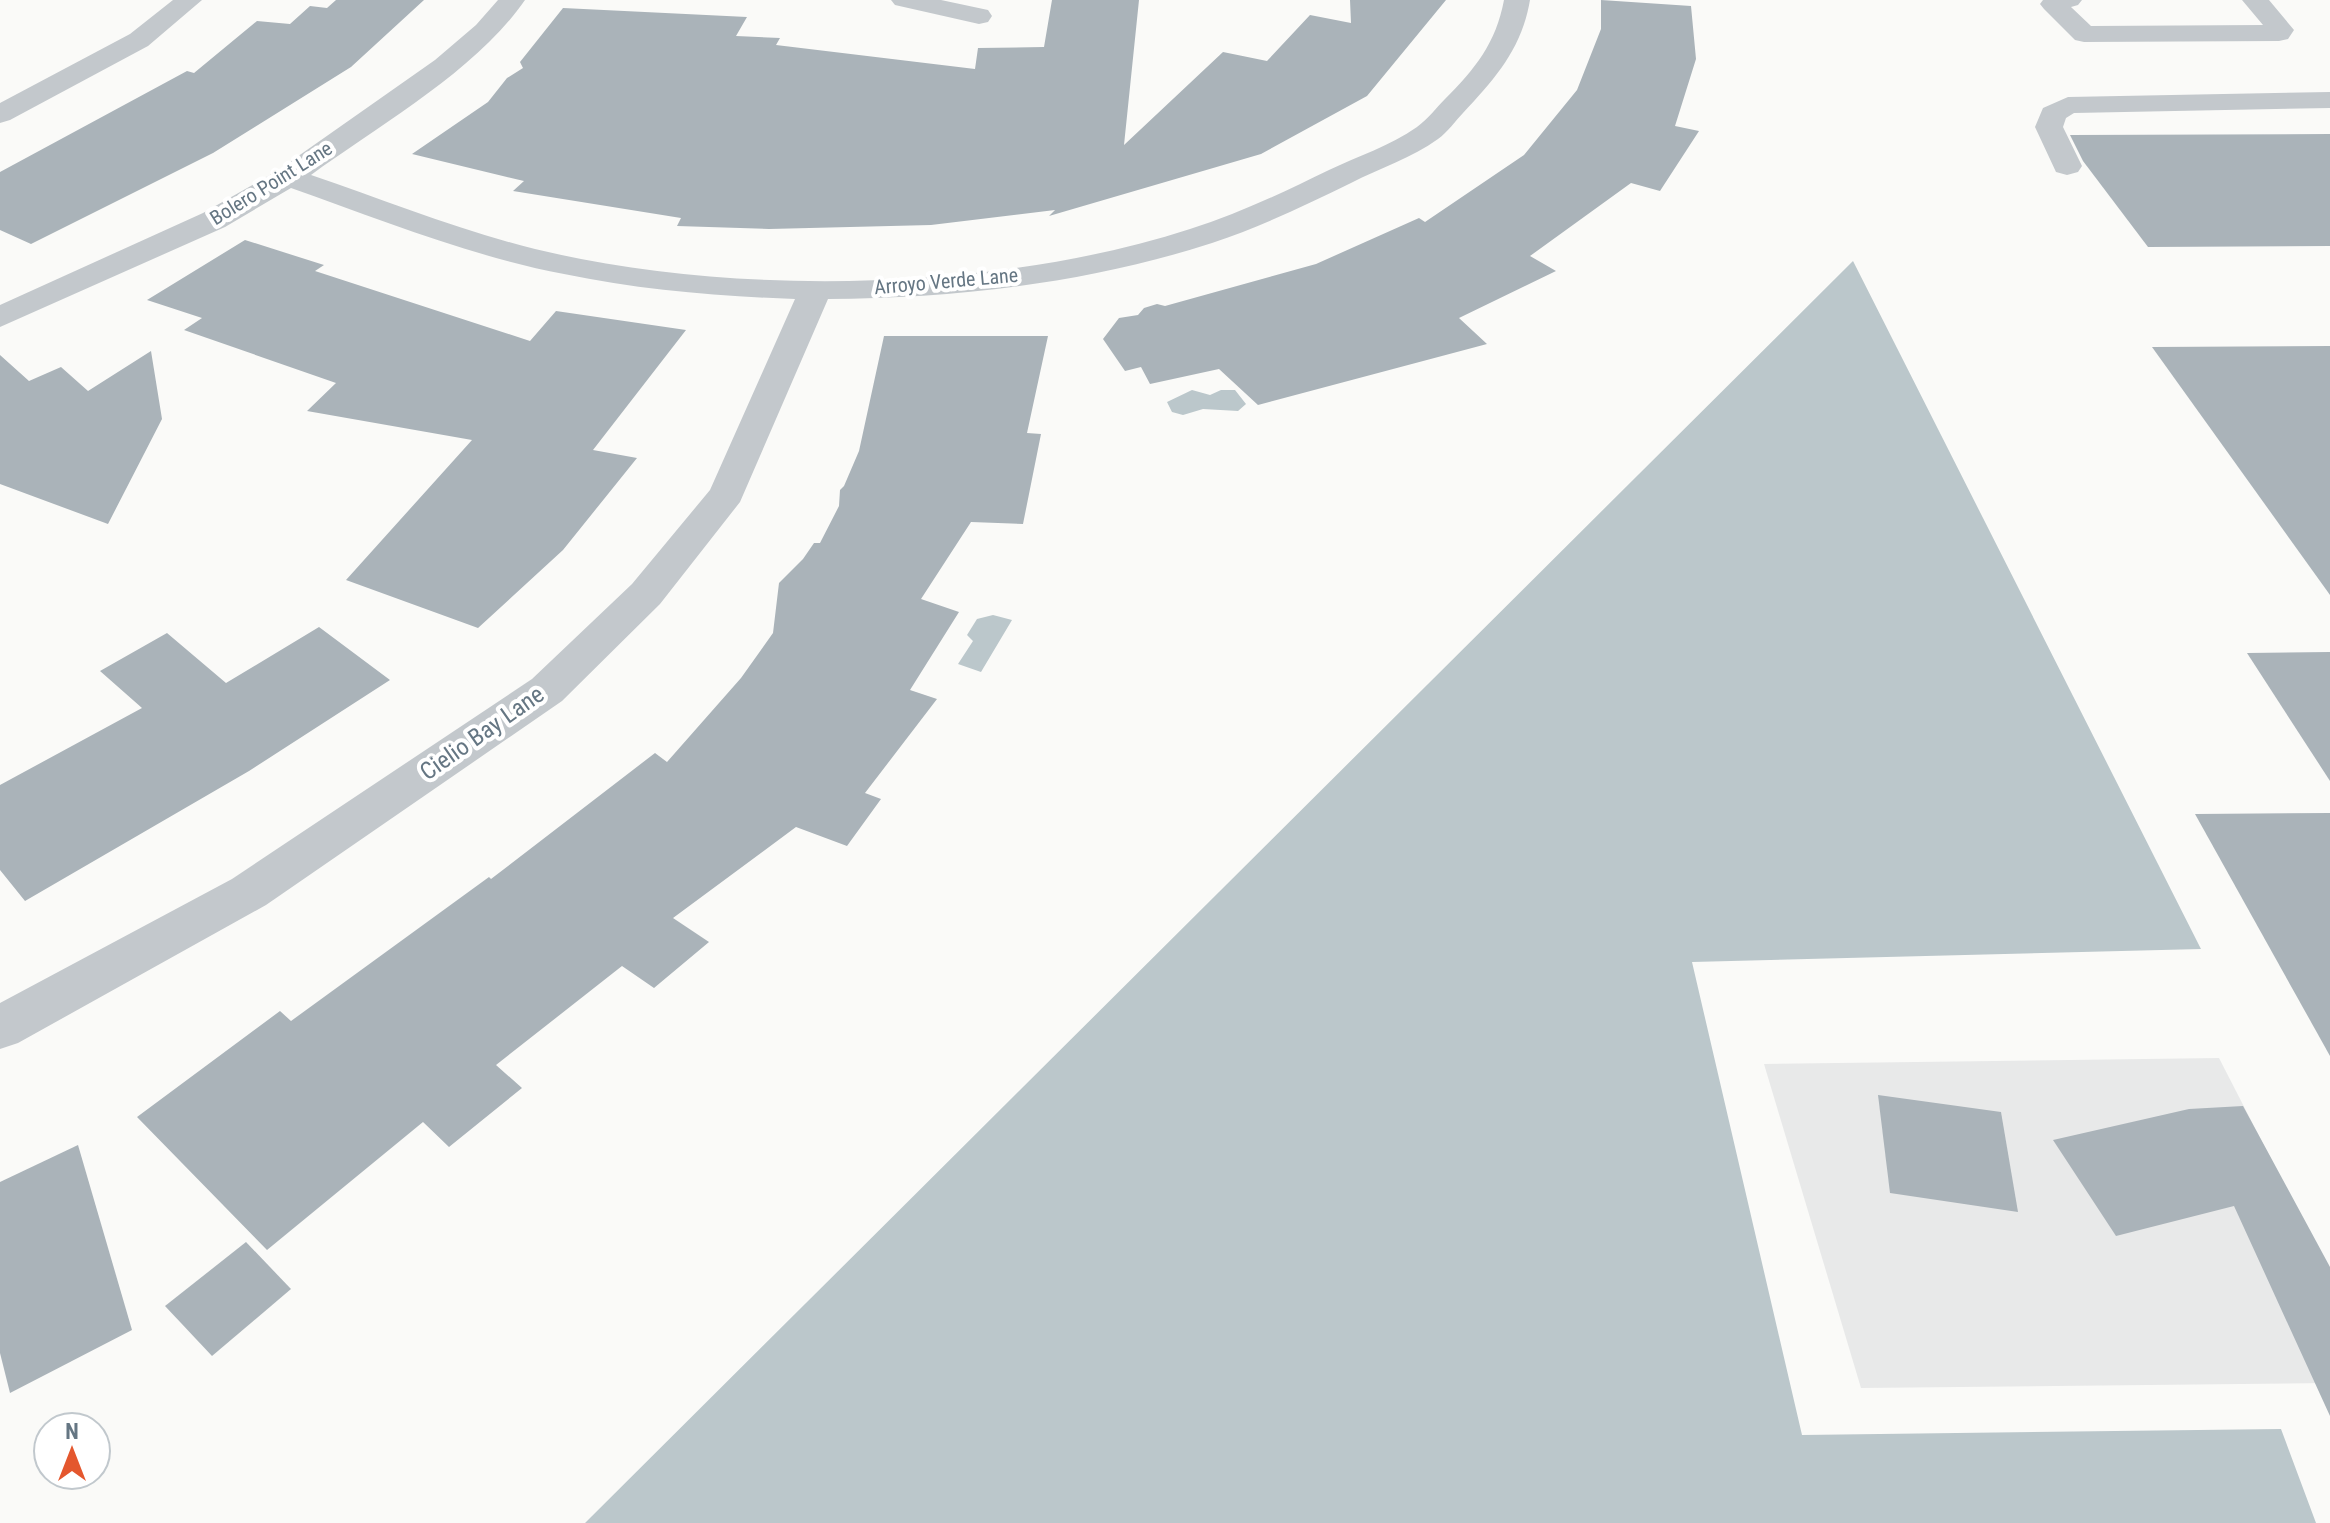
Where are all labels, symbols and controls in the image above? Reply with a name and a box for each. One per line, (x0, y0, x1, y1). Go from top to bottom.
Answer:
street label: Bolero Point Lane (206, 136, 336, 230)
street label: Arroyo Verde Lane (873, 263, 1019, 299)
street label: Cielio Bay Lane (415, 680, 549, 786)
north arrow (32, 1411, 112, 1491)
text: N (65, 1419, 79, 1444)

